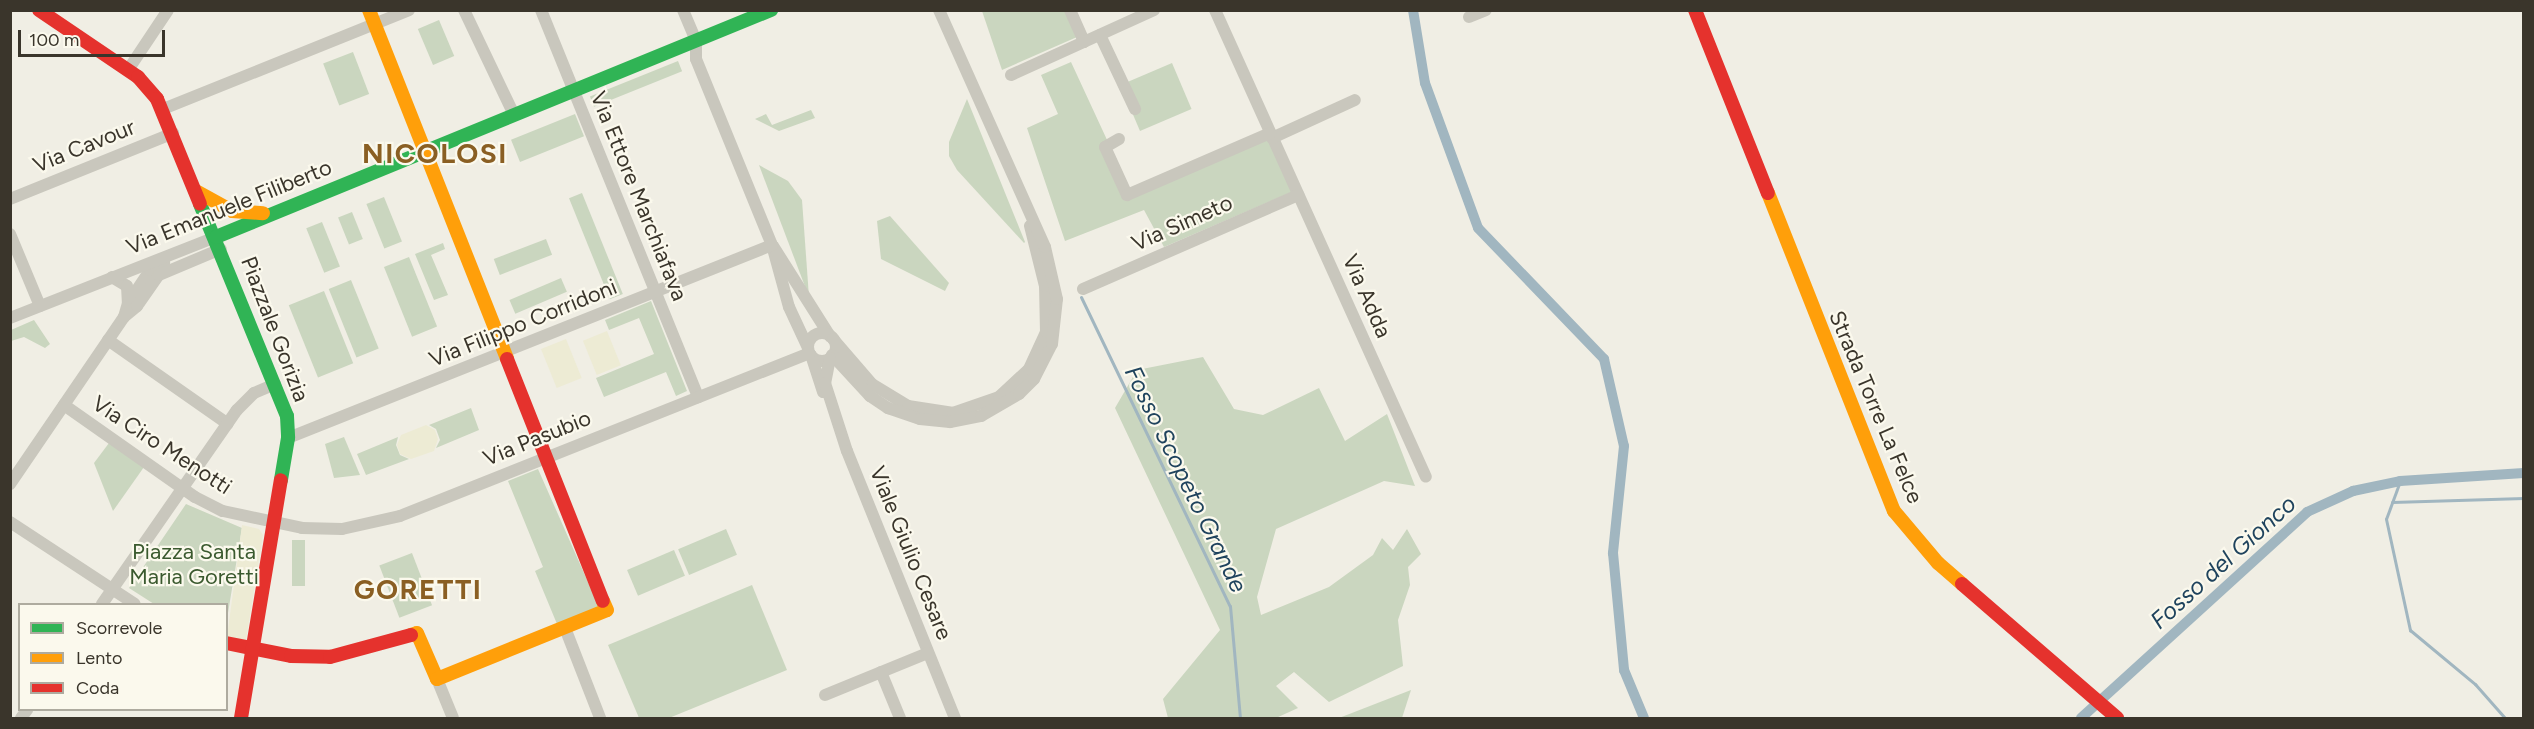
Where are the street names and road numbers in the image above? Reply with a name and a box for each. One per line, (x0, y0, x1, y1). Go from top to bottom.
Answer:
street label: Via Ettore Marchiafava (585, 87, 693, 305)
street label: Via Cavour (29, 114, 139, 178)
street label: Via Emanuele Filiberto (122, 154, 336, 260)
street label: Via Simeto (1128, 189, 1236, 257)
street label: Via Adda (1337, 250, 1397, 342)
street label: Piazzale Gorizia (235, 253, 315, 405)
street label: Via Filippo Corridoni (425, 273, 621, 373)
street label: Strada Torre La Felce (1823, 307, 1929, 507)
street label: Via Ciro Menotti (87, 390, 237, 500)
street label: Via Pasubio (479, 404, 595, 472)
street label: Viale Giulio Cesare (864, 462, 958, 644)

